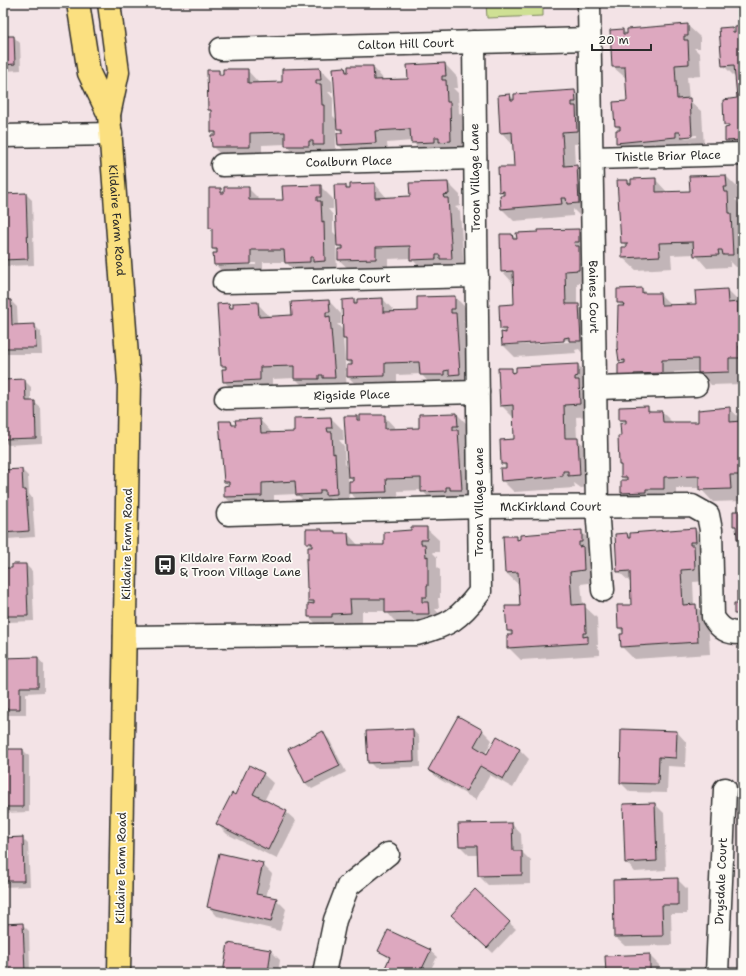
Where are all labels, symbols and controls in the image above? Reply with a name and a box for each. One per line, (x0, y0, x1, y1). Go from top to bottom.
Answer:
scale bar (592, 26, 651, 52)
text: 20 m (598, 32, 629, 48)
street label: Calton Hill Court (357, 35, 455, 53)
street label: Troon Village Lane (466, 123, 484, 233)
street label: Thistle Briar Place (615, 147, 721, 165)
street label: Coalburn Place (305, 152, 393, 171)
street label: Kildaire Farm Road (105, 164, 129, 277)
street label: Baines Court (585, 260, 602, 334)
street label: Carluke Court (311, 270, 391, 288)
street label: Rigside Place (313, 386, 391, 404)
street label: Troon Village Lane (471, 447, 487, 557)
street label: Kildaire Farm Road (118, 488, 136, 600)
street label: McKirkland Court (500, 498, 602, 515)
place label: Kildaire Farm Road & Troon Village Lane (180, 550, 301, 580)
bus stop icon: Kildaire Farm Road & Troon Village Lane (152, 552, 178, 578)
street label: Kildaire Farm Road (112, 812, 130, 924)
street label: Drysdale Court (711, 837, 731, 925)

